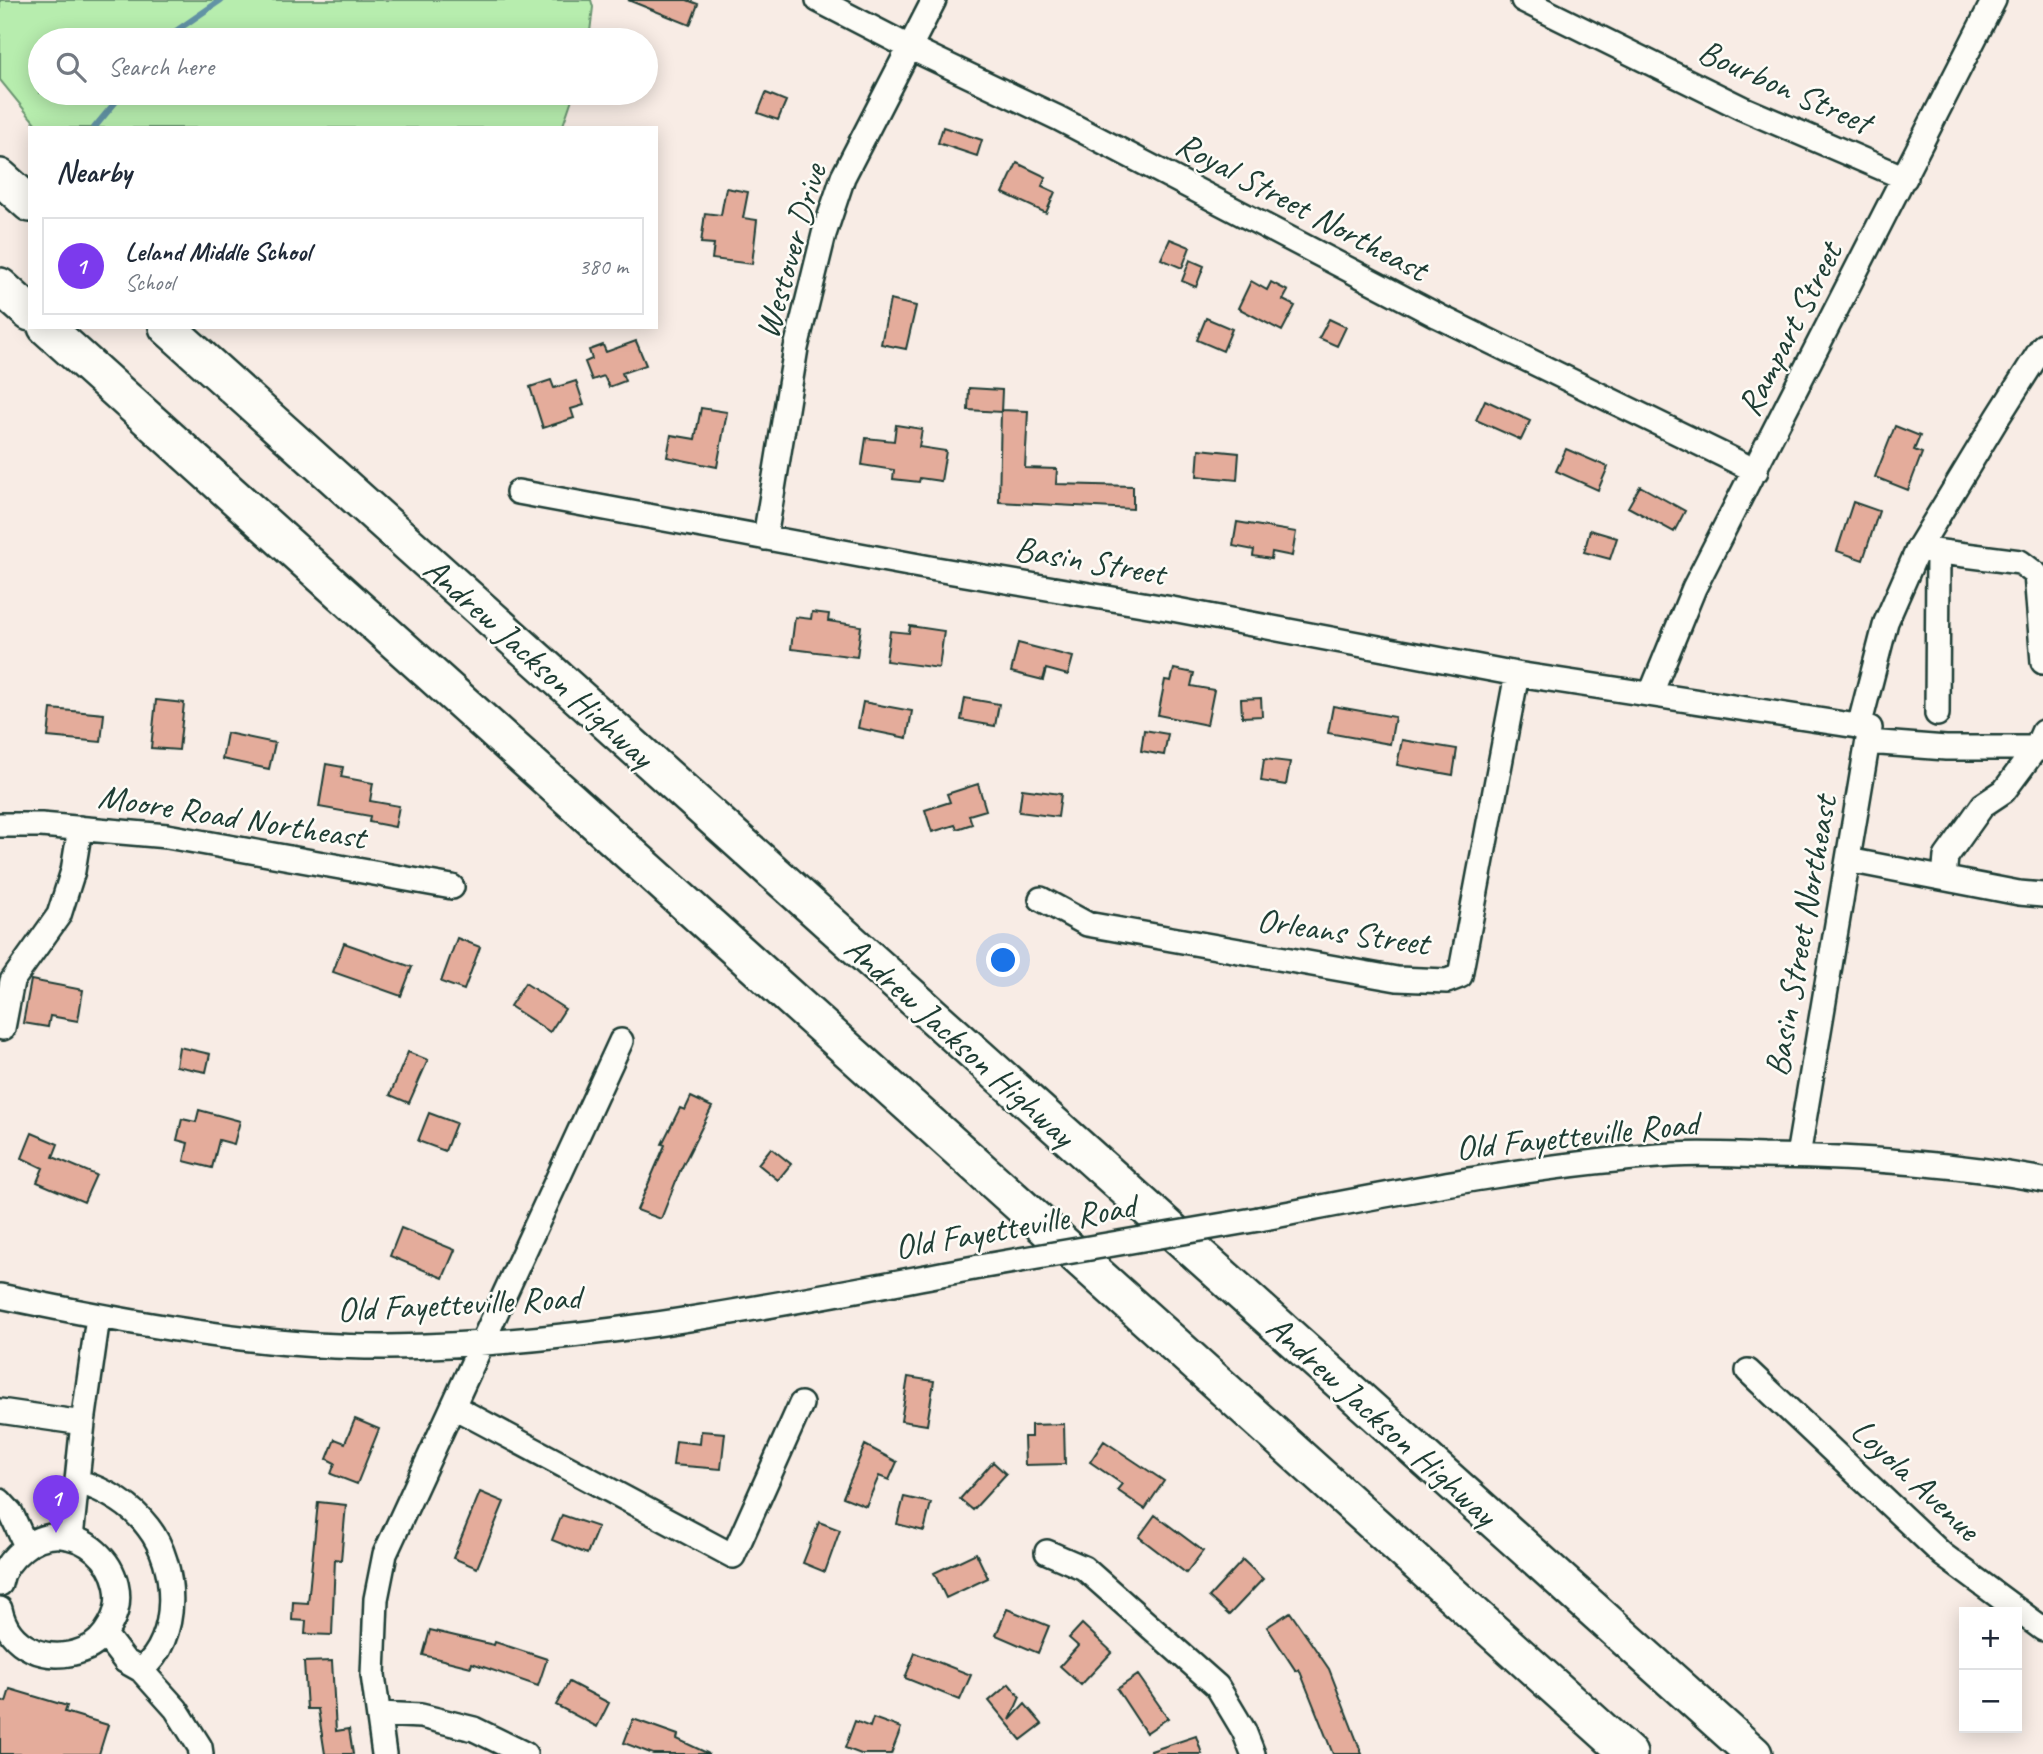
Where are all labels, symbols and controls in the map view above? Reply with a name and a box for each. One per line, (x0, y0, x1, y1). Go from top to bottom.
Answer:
search box (28, 28, 658, 105)
street label: Bourbon Street (1692, 28, 1882, 146)
icon: search (52, 48, 90, 86)
text: Search here (108, 50, 214, 83)
street label: Royal Street Northeast (1168, 121, 1438, 293)
text: Nearby (56, 153, 132, 191)
street label: Westover Drive (744, 156, 838, 343)
street label: Rampart Street (1727, 232, 1854, 424)
text: Leland Middle School (125, 235, 311, 268)
text: 1 (76, 252, 86, 281)
text: 380 m (579, 252, 628, 281)
text: School (125, 268, 174, 297)
street label: Basin Street (1011, 525, 1172, 596)
street label: Andrew Jackson Highway (414, 547, 666, 780)
street label: Moore Road Northeast (95, 773, 372, 860)
street label: Basin Street Northeast (1754, 789, 1848, 1080)
street label: Orleans Street (1254, 897, 1435, 966)
street label: Andrew Jackson Highway (835, 926, 1087, 1159)
your location (986, 943, 1020, 977)
street label: Old Fayetteville Road (1453, 1100, 1706, 1171)
street label: Old Fayetteville Road (891, 1182, 1144, 1270)
street label: Old Fayetteville Road (336, 1274, 587, 1332)
street label: Andrew Jackson Highway (1257, 1305, 1509, 1538)
street label: Loyola Avenue (1842, 1408, 1992, 1552)
pin: 1 (33, 1475, 79, 1533)
map controls (1959, 1607, 2022, 1733)
button: + (1959, 1607, 2022, 1670)
button: − (1959, 1670, 2022, 1733)

